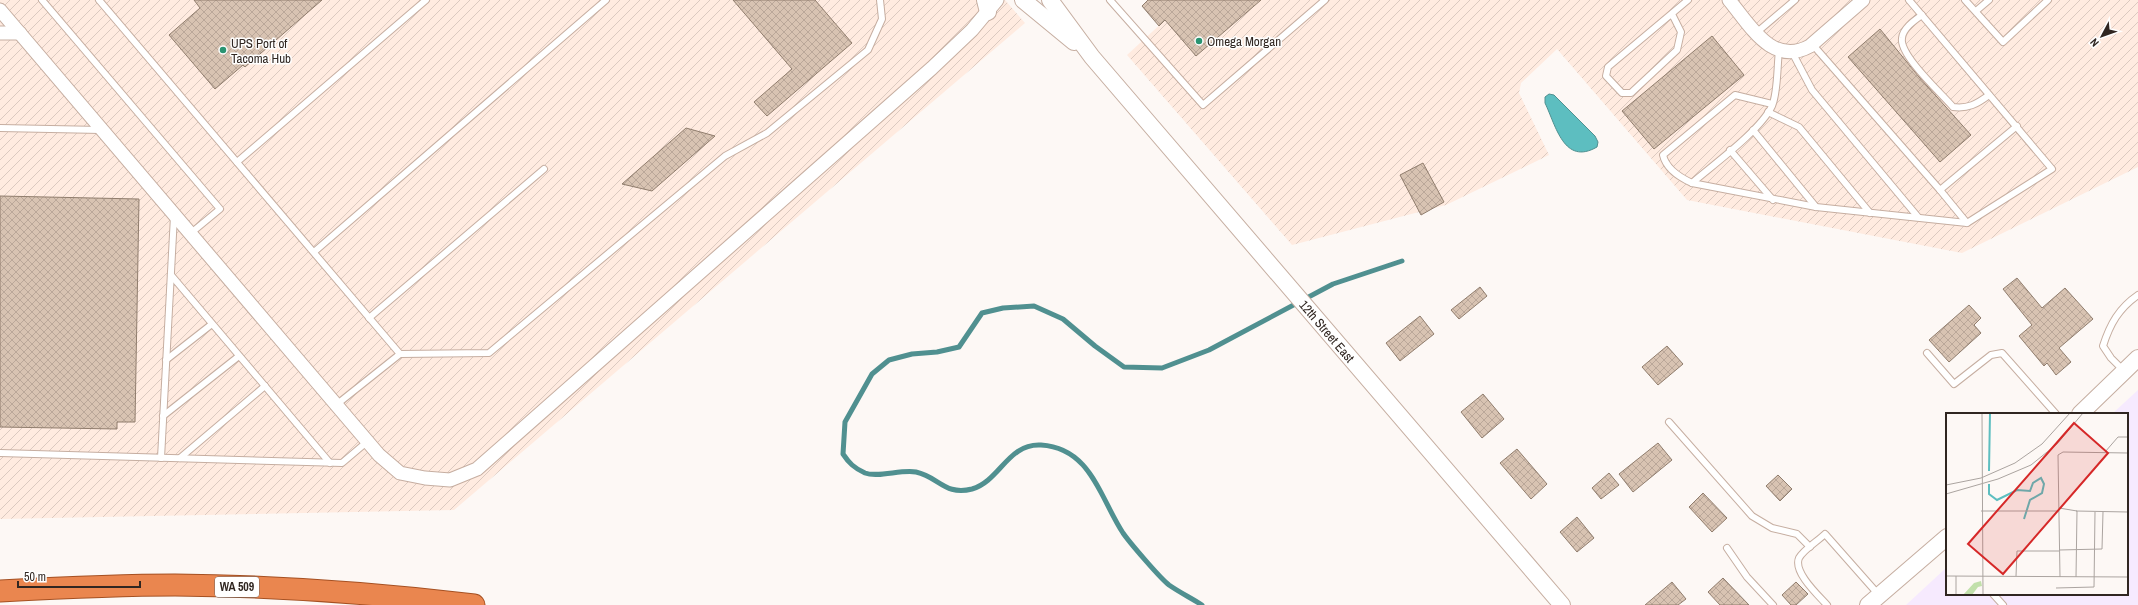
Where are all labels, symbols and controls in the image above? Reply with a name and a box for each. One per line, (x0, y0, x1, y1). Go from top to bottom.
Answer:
north arrow (2082, 16, 2122, 56)
place label: Omega Morgan (1207, 33, 1281, 50)
place label: UPS Port of Tacoma Hub (231, 35, 291, 67)
marker: Omega Morgan (1194, 36, 1204, 46)
text: N (2087, 36, 2102, 50)
marker: UPS Port of Tacoma Hub (218, 45, 228, 55)
street label: 12th Street East (1296, 297, 1359, 366)
inset map (1946, 413, 2128, 595)
scale bar (18, 563, 140, 589)
text: 50 m (24, 569, 46, 585)
road number: WA 509 (215, 577, 259, 597)

